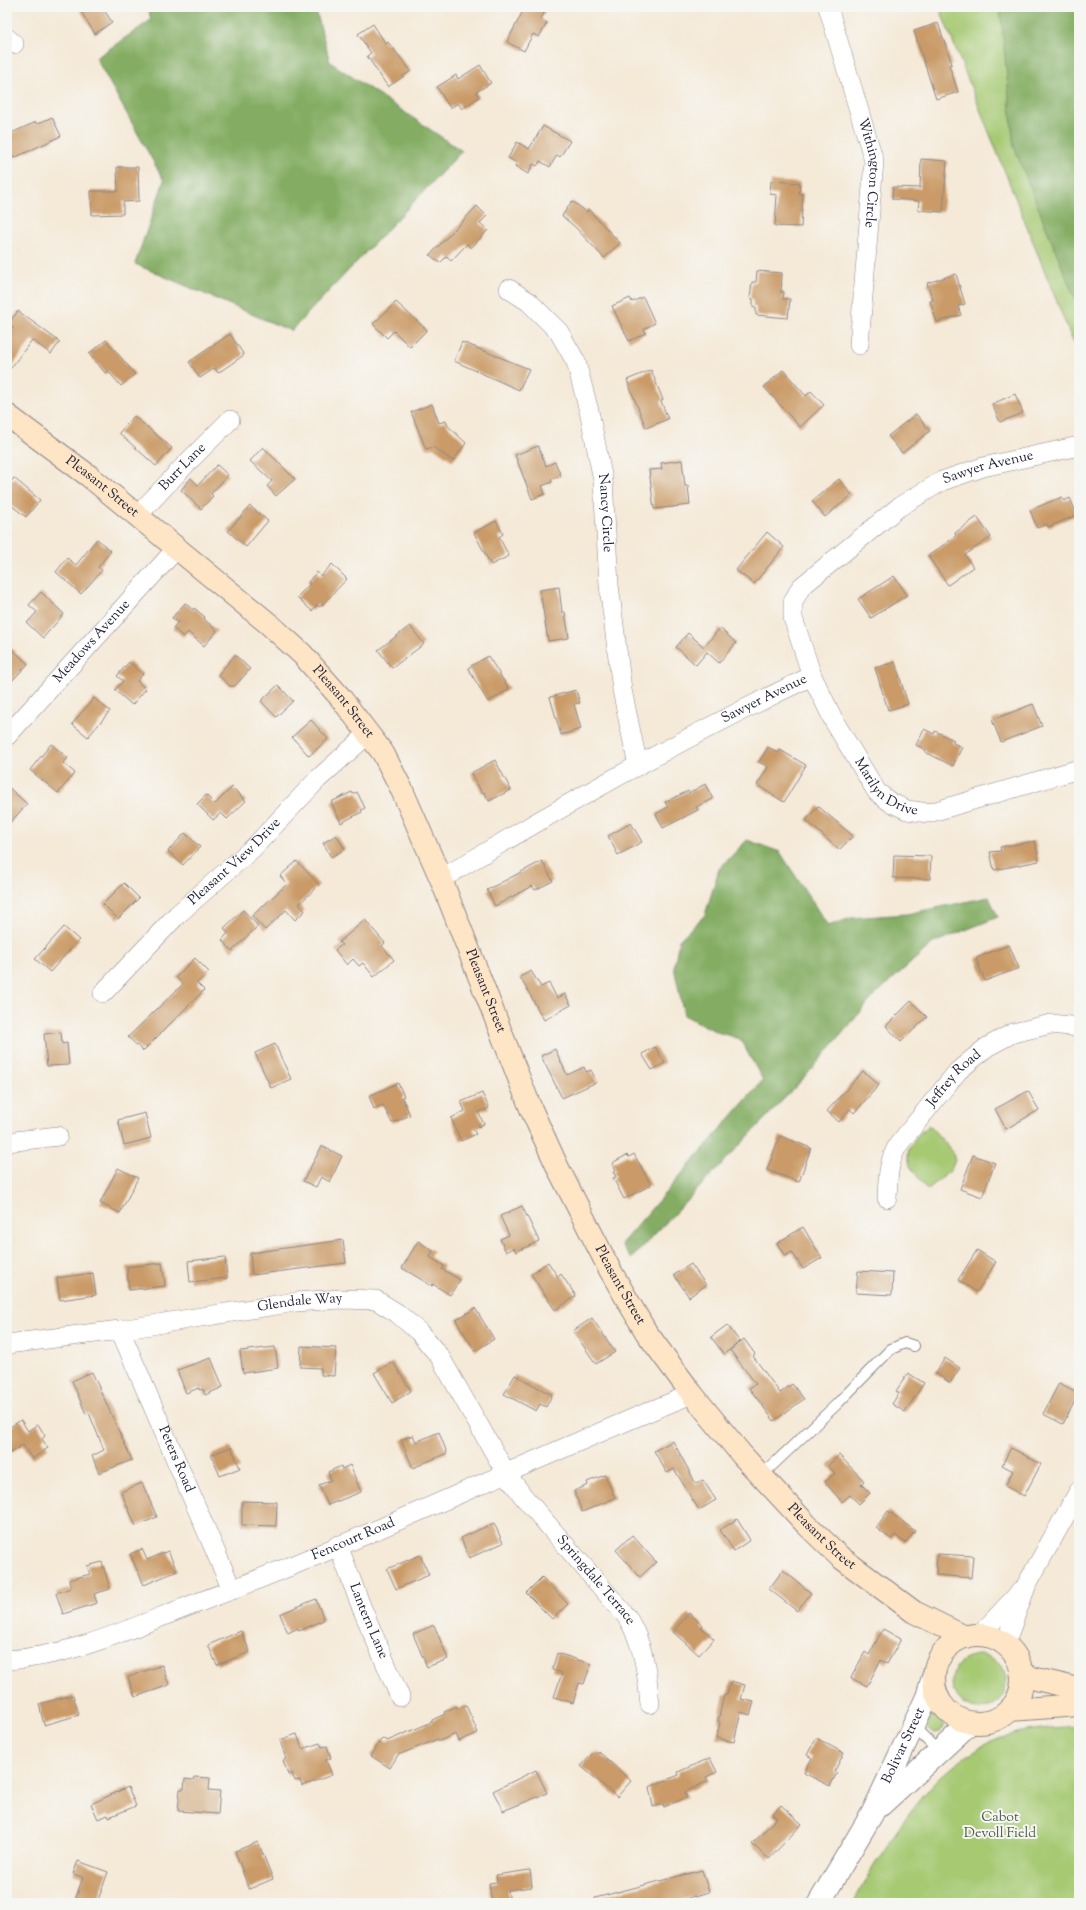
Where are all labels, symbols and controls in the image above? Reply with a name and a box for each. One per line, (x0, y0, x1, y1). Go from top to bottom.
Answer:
street label: Withington Circle (852, 116, 884, 228)
street label: Burr Lane (155, 439, 211, 496)
street label: Sawyer Avenue (940, 446, 1035, 490)
street label: Pleasant Street (61, 452, 143, 523)
street label: Nancy Circle (592, 472, 617, 553)
street label: Meadows Avenue (49, 596, 135, 688)
street label: Pleasant Street (307, 661, 379, 743)
street label: Sawyer Avenue (718, 670, 811, 729)
street label: Marilyn Drive (849, 754, 919, 821)
street label: Pleasant View Drive (184, 814, 286, 910)
street label: Pleasant Street (459, 946, 510, 1036)
street label: Jeffrey Road (922, 1045, 986, 1112)
street label: Pleasant Street (589, 1242, 650, 1329)
street label: Glendale Way (256, 1289, 343, 1318)
street label: Peters Road (153, 1423, 199, 1496)
street label: Pleasant Street (782, 1499, 860, 1575)
street label: Fencourt Road (309, 1513, 398, 1566)
street label: Springdale Terrace (551, 1531, 640, 1629)
street label: Lantern Lane (343, 1581, 393, 1662)
street label: Bolivar Street (878, 1704, 931, 1787)
park label: Cabot Devoll Field (964, 1808, 1036, 1844)

